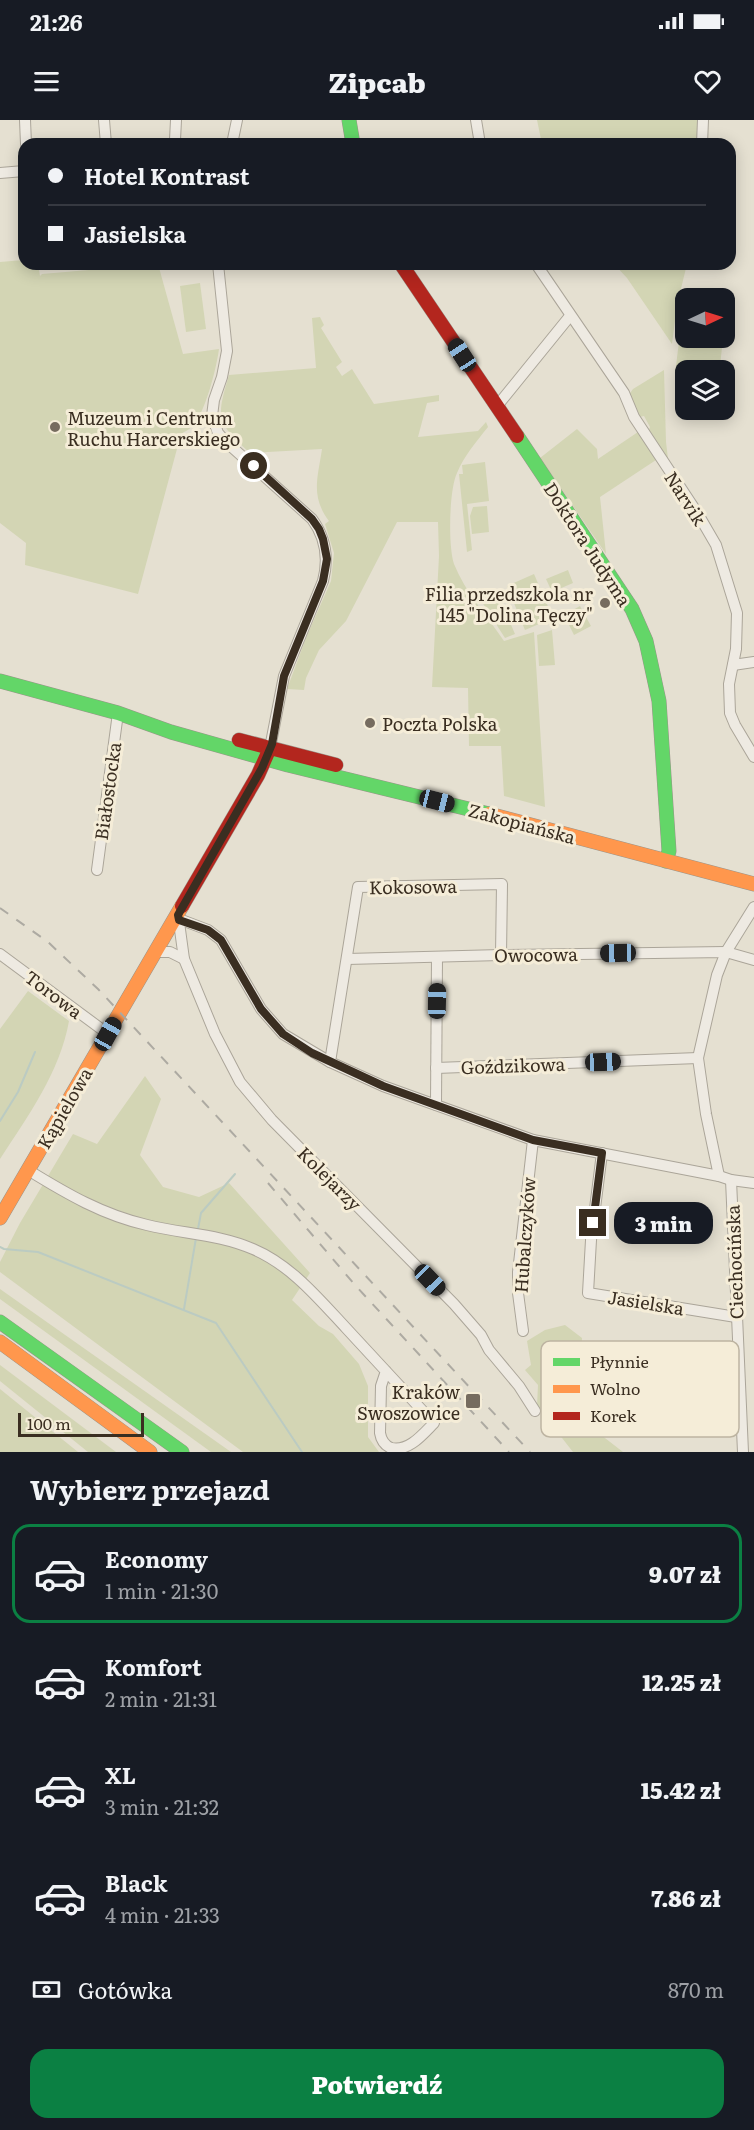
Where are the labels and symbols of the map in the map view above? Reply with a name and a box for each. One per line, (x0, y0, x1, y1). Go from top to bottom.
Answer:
north arrow (675, 288, 735, 348)
car (445, 335, 479, 375)
place label: Muzeum i Centrum Ruchu Harcerskiego (67, 404, 240, 452)
marker: Muzeum i Centrum Ruchu Harcerskiego (48, 420, 62, 434)
route start (240, 452, 267, 479)
street label: Narvik (658, 466, 714, 531)
street label: Doktora Judyma (538, 477, 638, 612)
place label: Filia przedszkola nr 145 "Dolina Tęczy" (425, 580, 593, 628)
marker: Filia przedszkola nr 145 "Dolina Tęczy" (598, 596, 612, 610)
place label: Poczta Polska (382, 710, 498, 737)
marker: Poczta Polska (363, 716, 377, 730)
street label: Białostocka (87, 740, 127, 842)
car (417, 788, 457, 814)
street label: Zakopiańska (465, 796, 579, 850)
street label: Kokosowa (369, 872, 458, 900)
street label: Owocowa (494, 940, 578, 968)
car (600, 944, 636, 962)
street label: Torowa (19, 963, 89, 1025)
car (428, 983, 446, 1019)
car (91, 1014, 125, 1054)
street label: Goździkowa (460, 1050, 566, 1080)
car (585, 1052, 621, 1072)
street label: Kąpielowa (30, 1062, 98, 1154)
street label: Kolejarzy (292, 1140, 369, 1217)
street label: Hubalczyków (506, 1175, 542, 1294)
callout: 3 min (614, 1202, 713, 1244)
street label: Ciechocińska (718, 1204, 749, 1320)
route end (579, 1209, 606, 1236)
car (411, 1261, 449, 1299)
street label: Jasielska (606, 1283, 686, 1321)
legend (541, 1341, 739, 1437)
text: Płynnie (590, 1349, 649, 1373)
text: Wolno (590, 1376, 640, 1400)
place label: Kraków Swoszowice (357, 1378, 461, 1426)
marker: Kraków Swoszowice (464, 1392, 482, 1410)
text: Korek (590, 1403, 636, 1427)
scale bar (18, 1410, 144, 1438)

